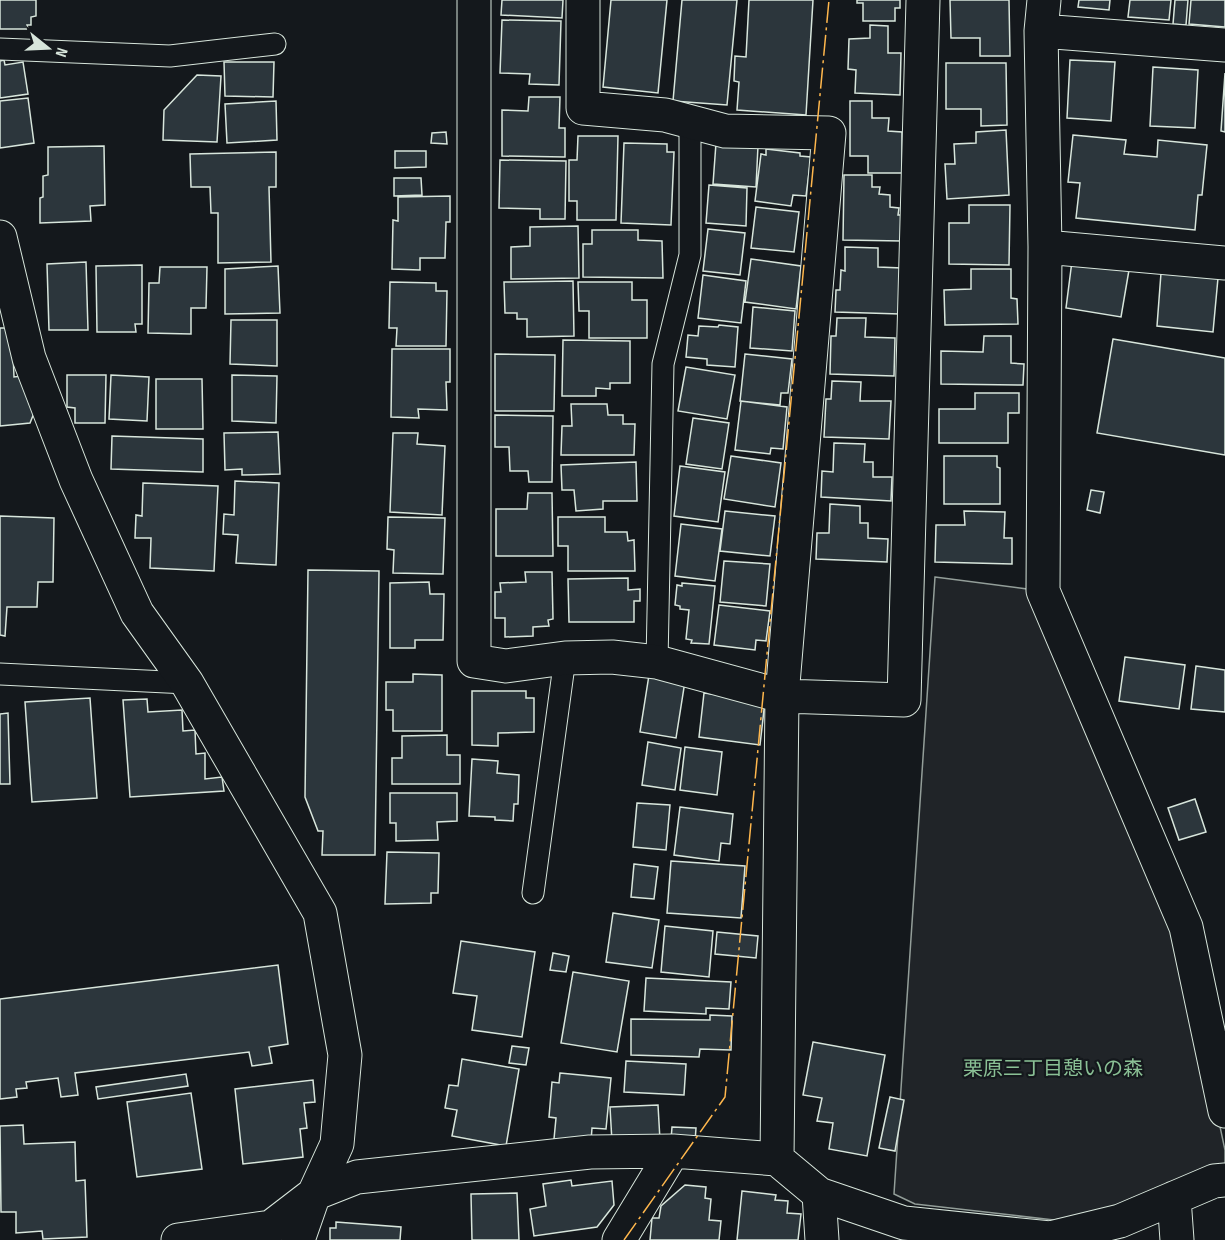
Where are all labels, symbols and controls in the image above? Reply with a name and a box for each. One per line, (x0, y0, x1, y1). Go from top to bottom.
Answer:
north arrow (18, 18, 78, 78)
text: N (50, 45, 71, 59)
park label: 栗原三丁目憩いの森 (963, 1057, 1143, 1081)

